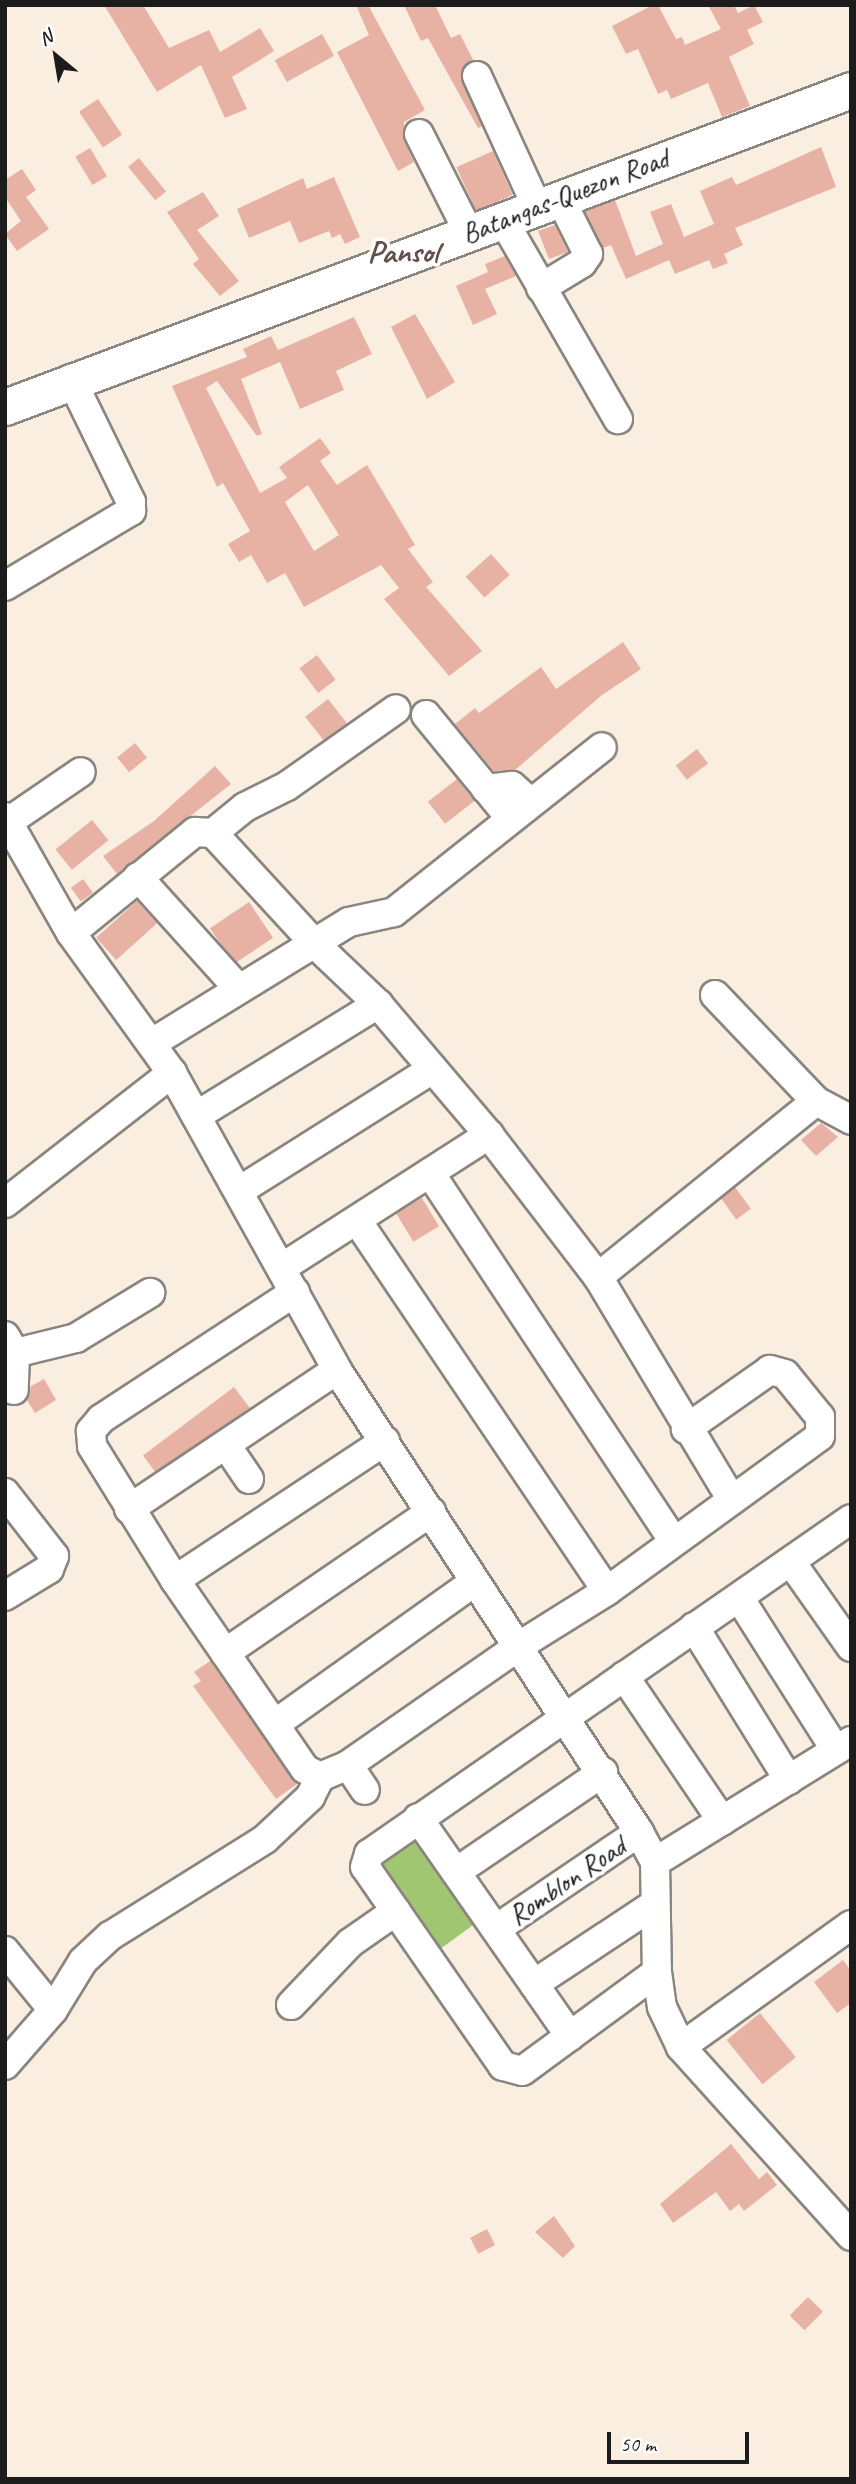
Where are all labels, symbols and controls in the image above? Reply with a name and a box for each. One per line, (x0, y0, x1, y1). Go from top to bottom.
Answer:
north arrow (21, 21, 91, 91)
text: N (34, 24, 57, 51)
street label: Batangas-Quezon Road (457, 141, 673, 251)
district label: Pansol (367, 233, 439, 271)
street label: Romblon Road (502, 1830, 632, 1932)
scale bar (611, 2418, 753, 2462)
text: 50 m (620, 2431, 656, 2457)

